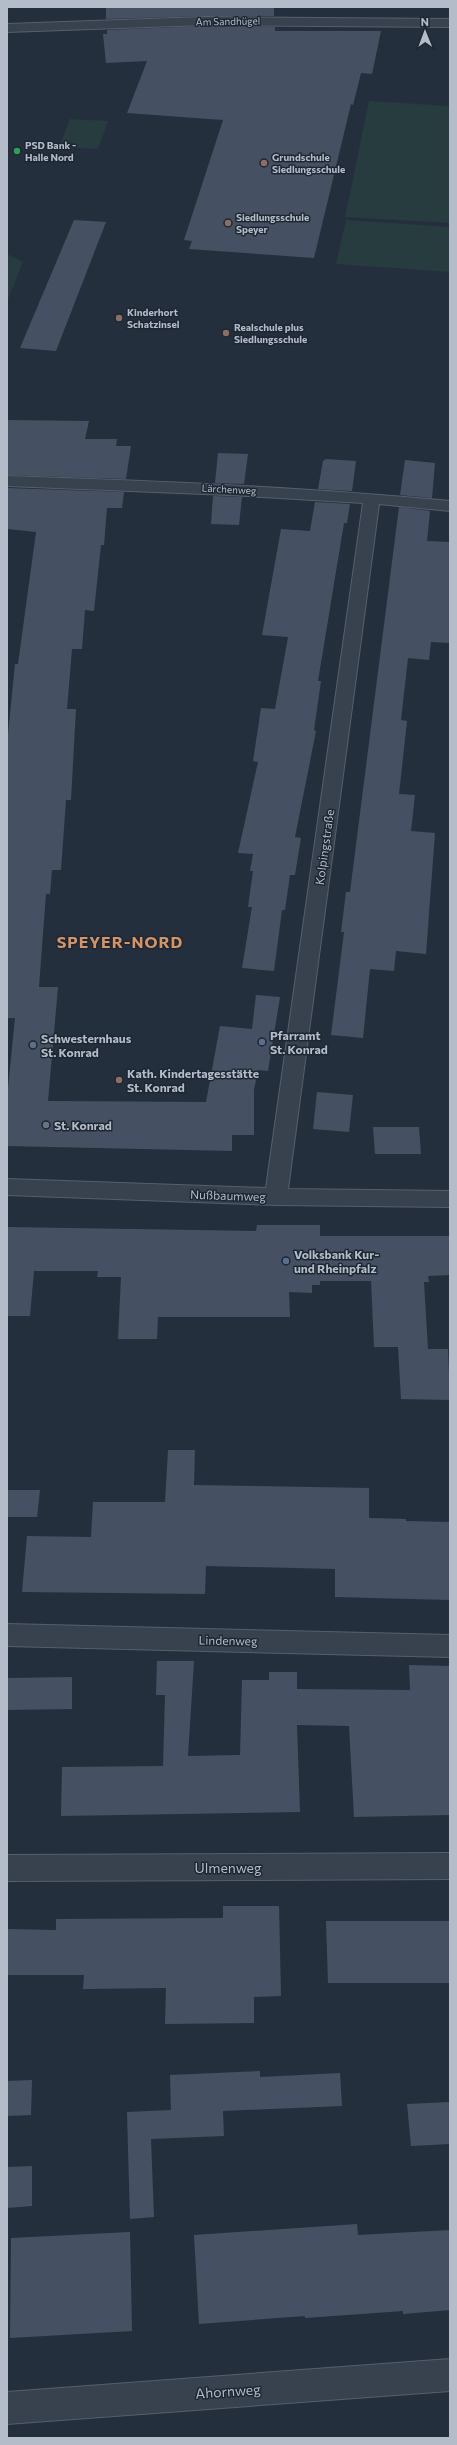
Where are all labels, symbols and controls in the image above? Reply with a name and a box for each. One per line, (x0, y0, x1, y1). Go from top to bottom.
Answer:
north arrow (405, 12, 445, 52)
street label: Am Sandhügel (196, 14, 260, 28)
text: N (421, 15, 429, 28)
place label: PSD Bank - Halle Nord (25, 139, 76, 163)
marker: PSD Bank - Halle Nord (12, 146, 22, 156)
place label: Grundschule Siedlungsschule (272, 151, 345, 175)
marker: Grundschule Siedlungsschule (259, 158, 269, 168)
place label: Siedlungsschule Speyer (236, 211, 309, 235)
marker: Siedlungsschule Speyer (223, 218, 233, 228)
place label: Kinderhort Schatzinsel (127, 306, 180, 330)
marker: Kinderhort Schatzinsel (114, 313, 124, 323)
place label: Realschule plus Siedlungsschule (234, 321, 307, 345)
marker: Realschule plus Siedlungsschule (221, 328, 231, 338)
street label: Lärchenweg (201, 482, 257, 496)
street label: Kolpingstraße (312, 808, 336, 886)
district label: SPEYER-NORD (57, 932, 183, 951)
place label: Pfarramt St. Konrad (270, 1028, 328, 1056)
place label: Schwesternhaus St. Konrad (41, 1031, 132, 1059)
marker: Pfarramt St. Konrad (257, 1037, 267, 1047)
marker: Schwesternhaus St. Konrad (28, 1040, 38, 1050)
place label: Kath. Kindertagesstätte St. Konrad (127, 1066, 259, 1094)
marker: Kath. Kindertagesstätte St. Konrad (114, 1075, 124, 1085)
place label: St. Konrad (54, 1118, 112, 1132)
marker: St. Konrad (41, 1120, 51, 1130)
street label: Nußbaumweg (190, 1187, 267, 1203)
place label: Volksbank Kur- und Rheinpfalz (294, 1247, 379, 1275)
marker: Volksbank Kur- und Rheinpfalz (281, 1256, 291, 1266)
street label: Lindenweg (198, 1632, 258, 1648)
street label: Ulmenweg (194, 1859, 262, 1876)
street label: Ahornweg (195, 2380, 262, 2402)

